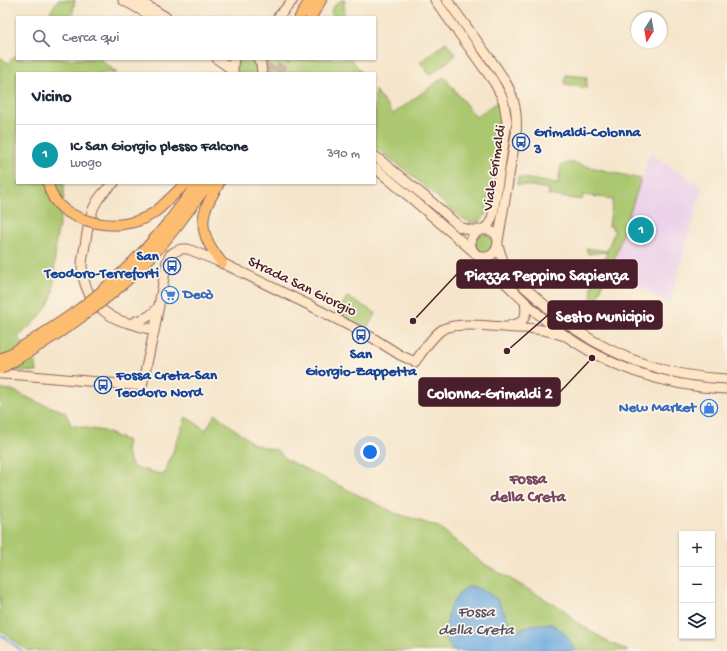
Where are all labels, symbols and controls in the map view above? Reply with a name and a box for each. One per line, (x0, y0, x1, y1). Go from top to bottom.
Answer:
north arrow (631, 12, 667, 48)
search box (16, 16, 376, 60)
icon: search (30, 27, 52, 49)
text: Cerca qui (62, 29, 119, 47)
text: Vicino (32, 88, 72, 108)
street label: Viale Grimaldi (479, 124, 511, 213)
place label: Grimaldi-Colonna 3 (533, 124, 641, 159)
bus stop icon: Grimaldi-Colonna 3 (511, 132, 531, 152)
text: IC San Giorgio plesso Falcone (70, 138, 248, 156)
text: 1 (42, 147, 48, 162)
text: 390 m (327, 147, 360, 162)
text: Luogo (70, 156, 102, 171)
pin: 1 (628, 215, 654, 245)
place label: San Teodoro-Terreforti (43, 248, 160, 283)
street label: Strada San Giorgio (245, 253, 359, 321)
bus stop icon: San Teodoro-Terreforti (162, 256, 182, 276)
callout: Piazza Peppino Sapienza (457, 260, 637, 288)
text: Piazza Peppino Sapienza (464, 268, 630, 287)
supermarket icon: Decò (160, 285, 180, 305)
place label: Decò (181, 286, 214, 304)
callout: Sesto Municipio (548, 301, 662, 329)
text: Sesto Municipio (556, 309, 655, 328)
bus stop icon: San Giorgio-Zappetta (351, 325, 371, 345)
place label: San Giorgio-Zappetta (305, 346, 417, 381)
place label: Fossa Creta-San Teodoro Nord (115, 367, 218, 402)
bus stop icon: Fossa Creta-San Teodoro Nord (93, 375, 113, 395)
callout: Colonna-Grimaldi 2 (419, 378, 560, 406)
text: Colonna-Grimaldi 2 (426, 386, 553, 405)
shop icon: New Market (699, 398, 719, 418)
place label: New Market (619, 399, 698, 417)
your location (360, 442, 380, 462)
district label: Fossa della Creta (490, 471, 567, 508)
map controls (679, 531, 715, 639)
button: + (679, 531, 715, 567)
button: − (679, 567, 715, 603)
button: layers (679, 603, 715, 639)
water label: Fossa della Creta (438, 604, 515, 641)

